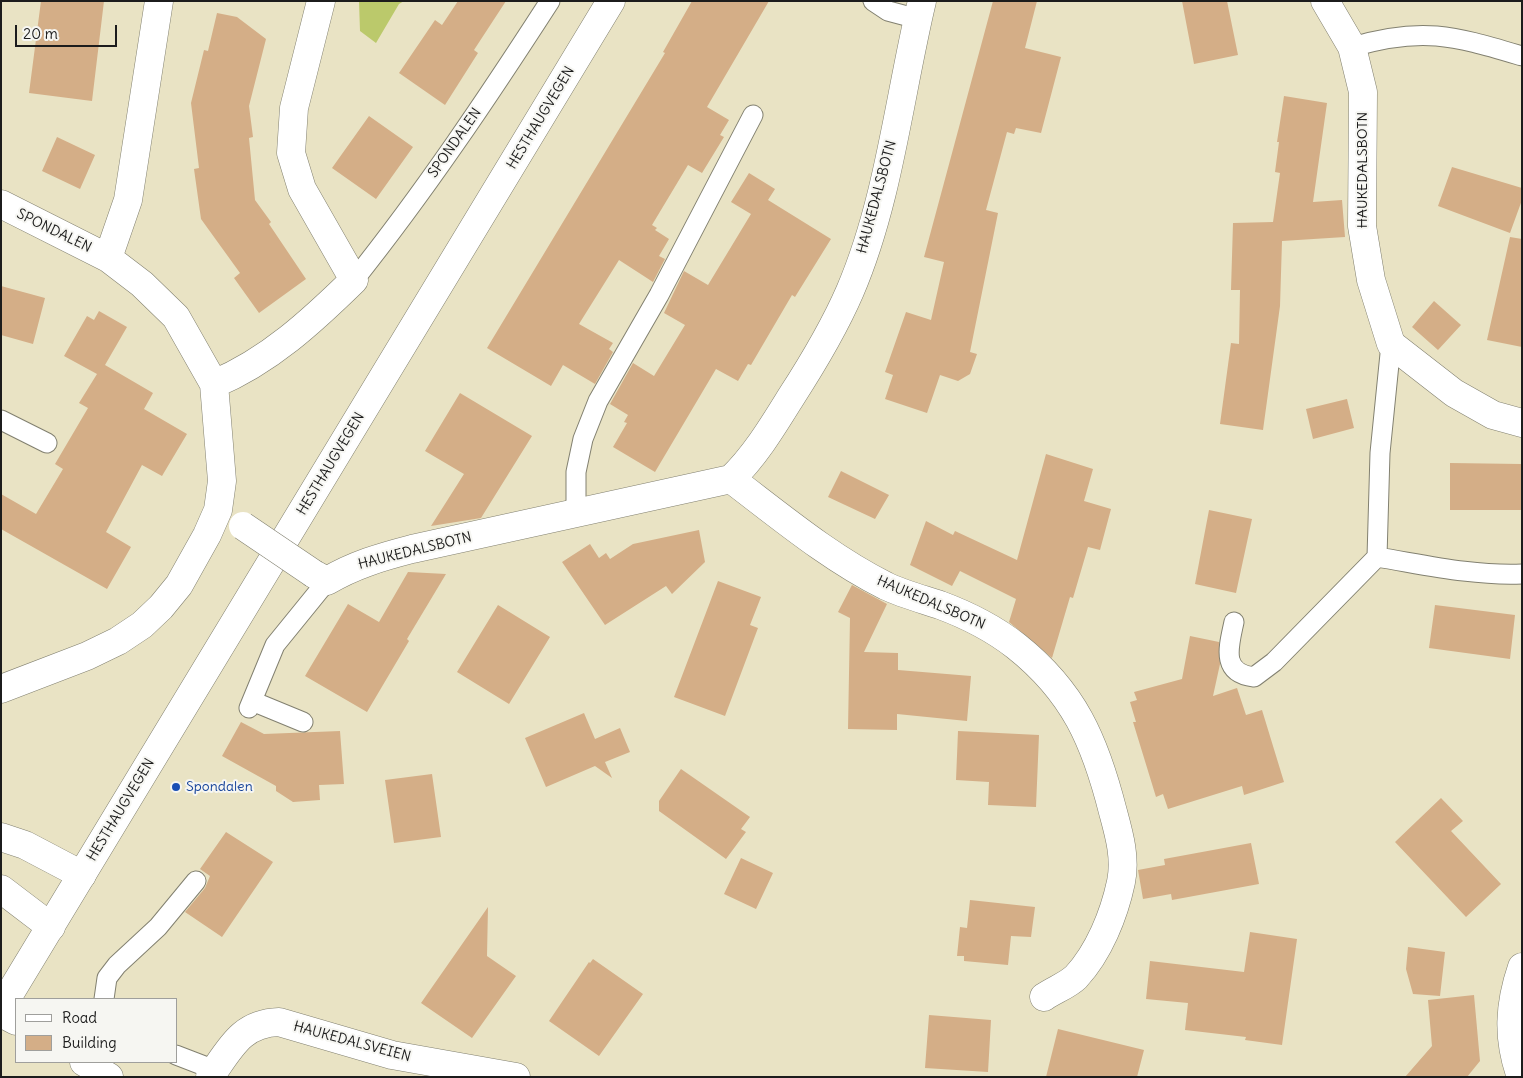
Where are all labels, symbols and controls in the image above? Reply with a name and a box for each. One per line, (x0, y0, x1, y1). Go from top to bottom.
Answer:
scale bar (18, 15, 120, 47)
text: 20 m (23, 24, 58, 43)
street label: HESTHAUGVEGEN (504, 64, 578, 172)
street label: SPONDALEN (425, 105, 485, 181)
street label: HAUKEDALSBOTN (1355, 112, 1371, 228)
street label: HAUKEDALSBOTN (854, 139, 900, 255)
street label: SPONDALEN (14, 206, 94, 256)
street label: HESTHAUGVEGEN (294, 410, 368, 518)
street label: HAUKEDALSBOTN (357, 529, 473, 573)
street label: HAUKEDALSBOTN (874, 573, 988, 633)
street label: HESTHAUGVEGEN (84, 756, 158, 864)
place label: Spondalen (186, 779, 253, 795)
marker: Spondalen (170, 781, 182, 793)
legend (15, 998, 178, 1063)
text: Road (62, 1008, 97, 1027)
street label: HAUKEDALSVEIEN (292, 1018, 412, 1066)
text: Building (62, 1033, 117, 1052)

